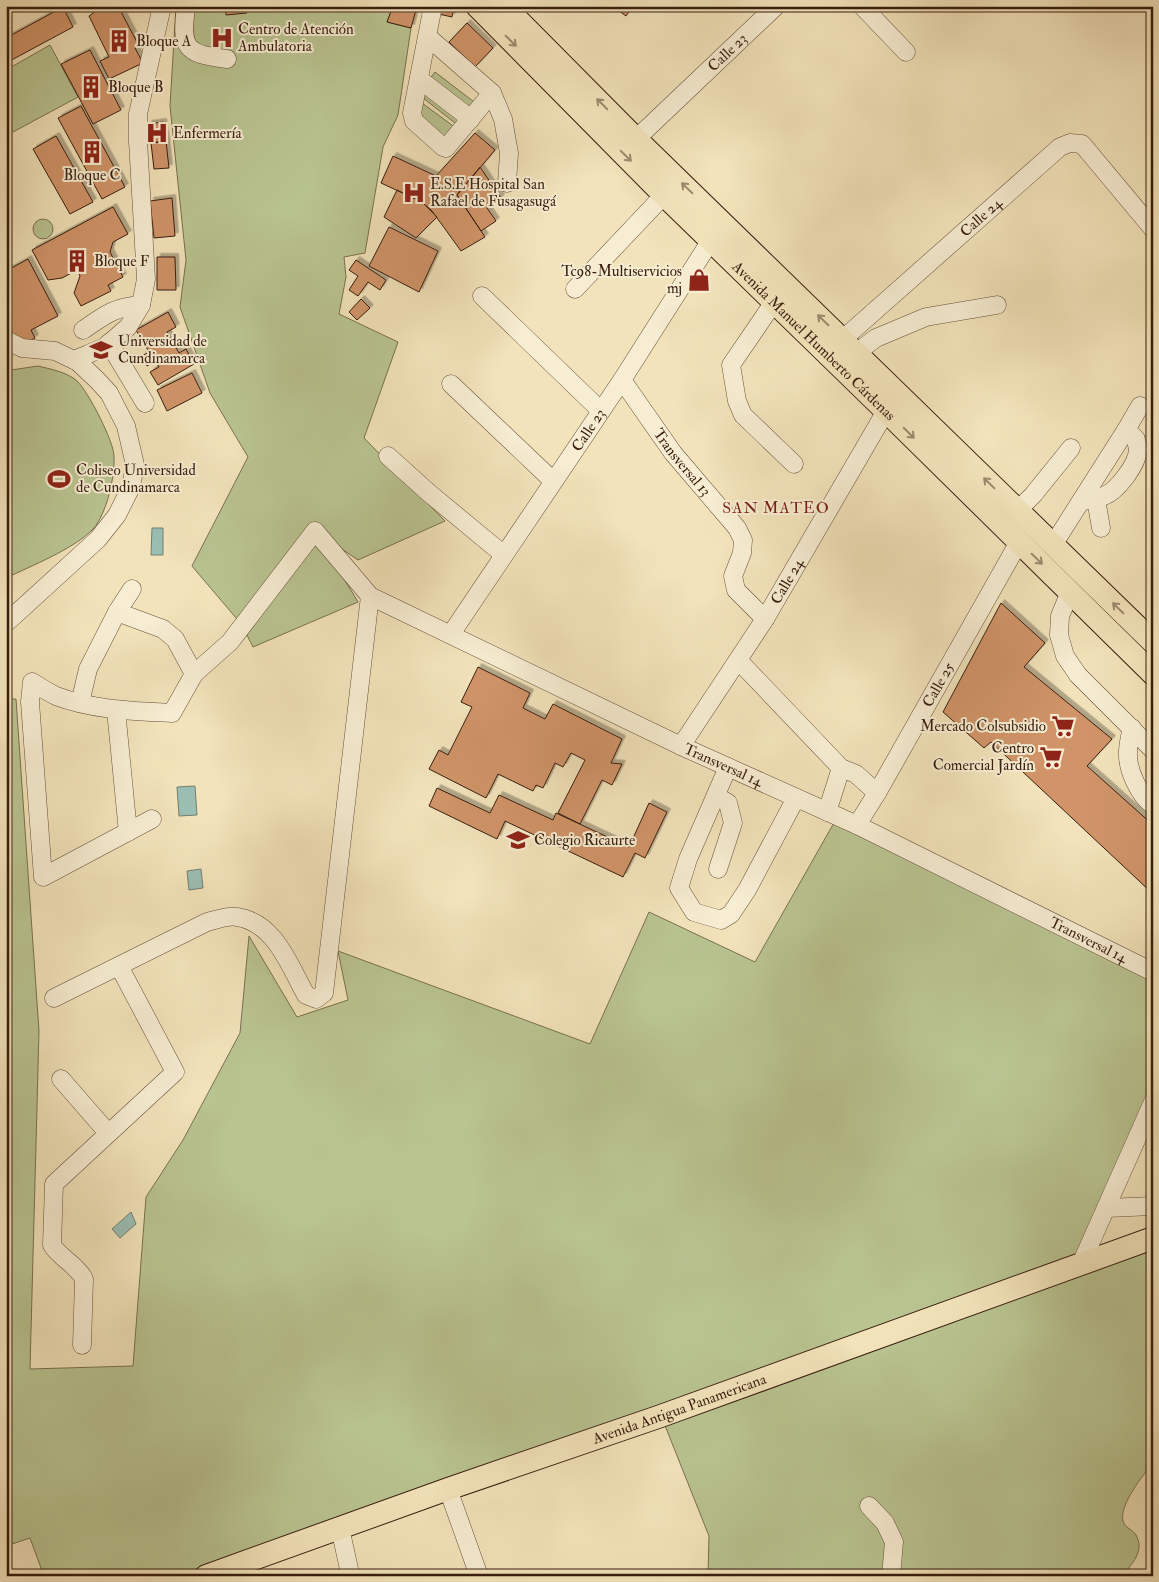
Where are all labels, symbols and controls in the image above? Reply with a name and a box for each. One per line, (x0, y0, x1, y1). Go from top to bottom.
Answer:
place label: Centro de Atención Ambulatoria (237, 20, 354, 56)
hospital icon: Centro de Atención Ambulatoria (209, 25, 235, 51)
building icon: Bloque A (106, 28, 132, 54)
street label: Calle 23 (704, 29, 751, 75)
place label: Bloque A (136, 32, 192, 51)
one-way arrow (505, 35, 517, 47)
building icon: Bloque B (78, 74, 104, 100)
place label: Bloque B (108, 78, 164, 97)
one-way arrow (596, 98, 608, 111)
hospital icon: Enfermería (144, 120, 170, 146)
place label: Enfermería (173, 124, 243, 143)
building icon: Bloque C (79, 139, 105, 165)
one-way arrow (619, 150, 631, 162)
place label: Bloque C (64, 166, 120, 185)
place label: E.S.E Hospital San Rafael de Fusagasugá (430, 175, 557, 211)
hospital icon: E.S.E Hospital San Rafael de Fusagasugá (401, 180, 427, 206)
one-way arrow (681, 182, 693, 195)
street label: Calle 24 (956, 193, 1006, 241)
building icon: Bloque F (64, 248, 90, 274)
place label: Bloque F (94, 252, 150, 271)
street label: Avenida Manuel Humberto Cárdenas (727, 256, 900, 425)
place label: Tc98-Multiservicios mj (561, 262, 682, 298)
shop icon: Tc98-Multiservicios mj (686, 267, 712, 293)
one-way arrow (816, 314, 829, 326)
place label: Universidad de Cundinamarca (118, 332, 207, 368)
school or university icon: Universidad de Cundinamarca (88, 337, 114, 363)
street label: Calle 23 (567, 405, 610, 455)
street label: Transversal 13 (649, 425, 715, 500)
one-way arrow (902, 427, 915, 439)
place label: Coliseo Universidad de Cundinamarca (76, 461, 196, 497)
sports icon: Coliseo Universidad de Cundinamarca (46, 466, 72, 492)
one-way arrow (983, 476, 995, 489)
district label: SAN MATEO (722, 498, 830, 518)
one-way arrow (1031, 553, 1043, 565)
street label: Calle 24 (766, 554, 808, 608)
one-way arrow (1112, 602, 1124, 614)
street label: Calle 25 (918, 659, 959, 711)
supermarket icon: Mercado Colsubsidio (1050, 713, 1076, 739)
place label: Mercado Colsubsidio (920, 717, 1046, 736)
street label: Transversal 14 (681, 739, 766, 791)
place label: Centro Comercial Jardín (933, 739, 1034, 776)
supermarket icon: Centro Comercial Jardín (1038, 744, 1064, 770)
school or university icon: Colegio Ricaurte (505, 827, 531, 853)
place label: Colegio Ricaurte (534, 831, 635, 850)
street label: Transversal 14 (1046, 913, 1131, 968)
street label: Avenida Antigua Panamericana (589, 1369, 770, 1449)

